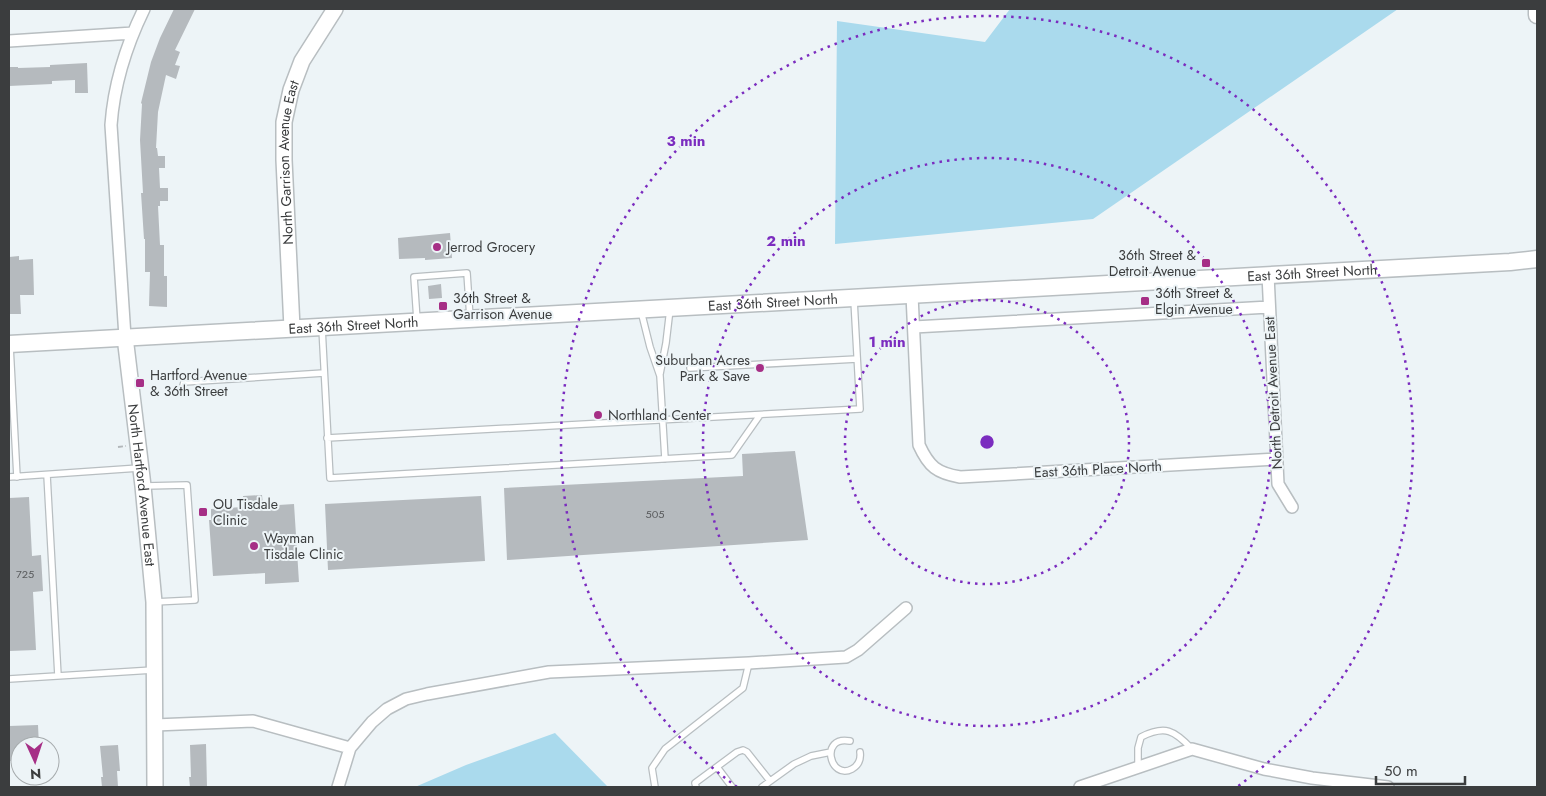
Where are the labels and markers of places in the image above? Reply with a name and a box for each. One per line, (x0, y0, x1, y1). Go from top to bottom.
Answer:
place label: Jerrod Grocery (445, 237, 536, 257)
marker: Jerrod Grocery (431, 241, 443, 253)
place label: 36th Street & Detroit Avenue (1109, 245, 1197, 281)
marker: 36th Street & Detroit Avenue (1200, 257, 1212, 269)
place label: 36th Street & Elgin Avenue (1155, 283, 1233, 319)
place label: 36th Street & Garrison Avenue (453, 288, 552, 324)
marker: 36th Street & Elgin Avenue (1139, 295, 1151, 307)
marker: 36th Street & Garrison Avenue (437, 300, 449, 312)
place label: Suburban Acres Park & Save (655, 350, 750, 386)
marker: Suburban Acres Park & Save (754, 362, 766, 374)
place label: Hartford Avenue & 36th Street (150, 365, 247, 401)
marker: Hartford Avenue & 36th Street (134, 377, 146, 389)
place label: Northland Center (608, 405, 711, 425)
marker: Northland Center (592, 409, 604, 421)
centre of rings (978, 433, 996, 451)
place label: OU Tisdale Clinic (213, 494, 278, 530)
marker: OU Tisdale Clinic (197, 506, 209, 518)
place label: Wayman Tisdale Clinic (264, 528, 343, 564)
marker: Wayman Tisdale Clinic (248, 540, 260, 552)

